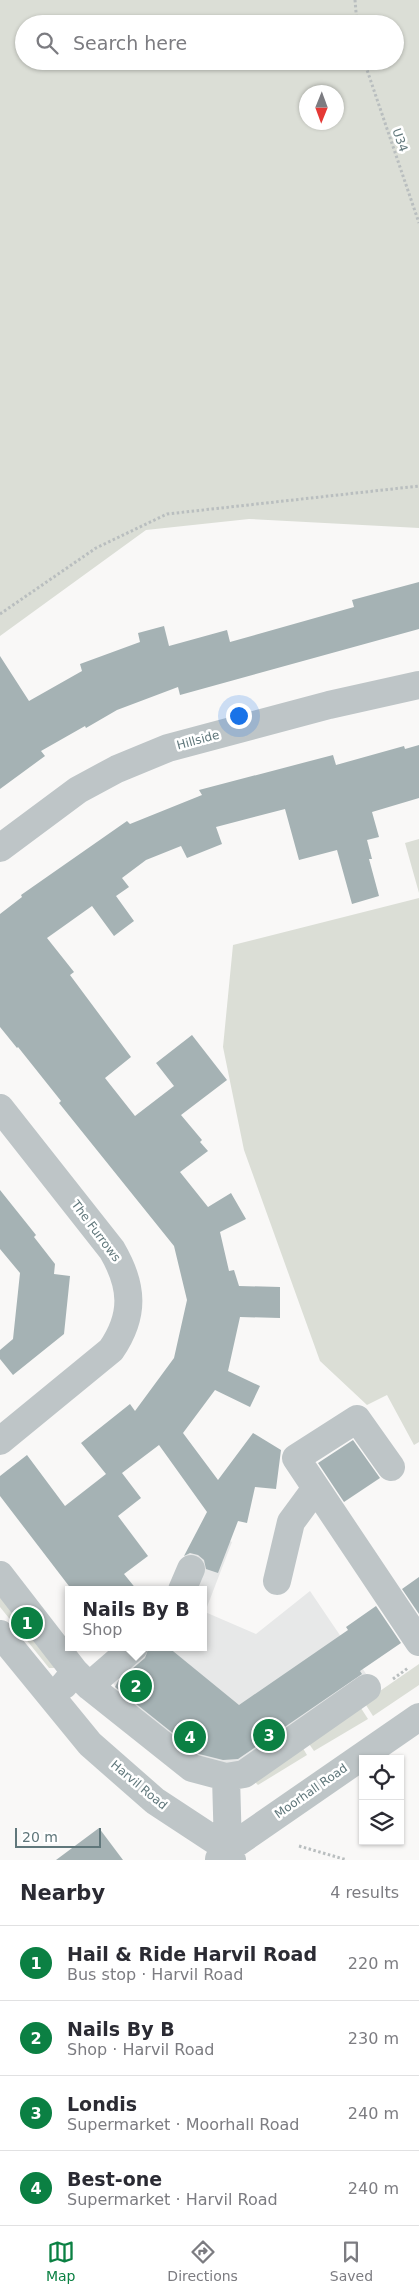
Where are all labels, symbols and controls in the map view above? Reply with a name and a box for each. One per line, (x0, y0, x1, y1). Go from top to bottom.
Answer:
search box (15, 15, 404, 70)
icon: search (33, 29, 61, 57)
text: Search here (73, 32, 187, 54)
north arrow (299, 85, 344, 130)
street label: U34 (389, 126, 411, 154)
your location (226, 703, 252, 729)
street label: Hillside (175, 728, 221, 752)
street label: The Furrows (68, 1197, 123, 1264)
popup (65, 1586, 207, 1651)
text: Nails By B (82, 1598, 190, 1620)
pin: 1 (11, 1604, 43, 1642)
text: Shop (82, 1620, 122, 1639)
pin: 2 (120, 1667, 152, 1705)
pin: 3 (253, 1716, 285, 1754)
pin: 4 (174, 1718, 206, 1756)
map controls (359, 1755, 404, 1845)
button: locate (359, 1755, 404, 1800)
street label: Harvil Road (108, 1757, 170, 1813)
street label: Moorhall Road (272, 1761, 350, 1821)
button: layers (359, 1800, 404, 1845)
scale bar (15, 1825, 101, 1848)
text: 20 m (22, 1829, 58, 1845)
text: Nearby (20, 1881, 105, 1905)
text: 4 results (330, 1883, 399, 1902)
text: Hail & Ride Harvil Road (67, 1943, 317, 1965)
text: 1 (30, 1954, 42, 1973)
text: 220 m (348, 1954, 399, 1973)
text: Bus stop · Harvil Road (67, 1965, 243, 1984)
text: Nails By B (67, 2018, 175, 2040)
text: 2 (30, 2029, 42, 2048)
text: 230 m (348, 2029, 399, 2048)
text: Shop · Harvil Road (67, 2040, 215, 2059)
text: Londis (67, 2093, 137, 2115)
text: 3 (30, 2104, 42, 2123)
text: 240 m (348, 2104, 399, 2123)
text: Supermarket · Moorhall Road (67, 2115, 299, 2134)
text: Best-one (67, 2168, 162, 2190)
text: 4 (30, 2179, 42, 2198)
text: 240 m (348, 2179, 399, 2198)
text: Supermarket · Harvil Road (67, 2190, 278, 2209)
tab: Map (46, 2238, 75, 2284)
tab: Directions (167, 2238, 238, 2284)
tab: Saved (330, 2238, 373, 2284)

